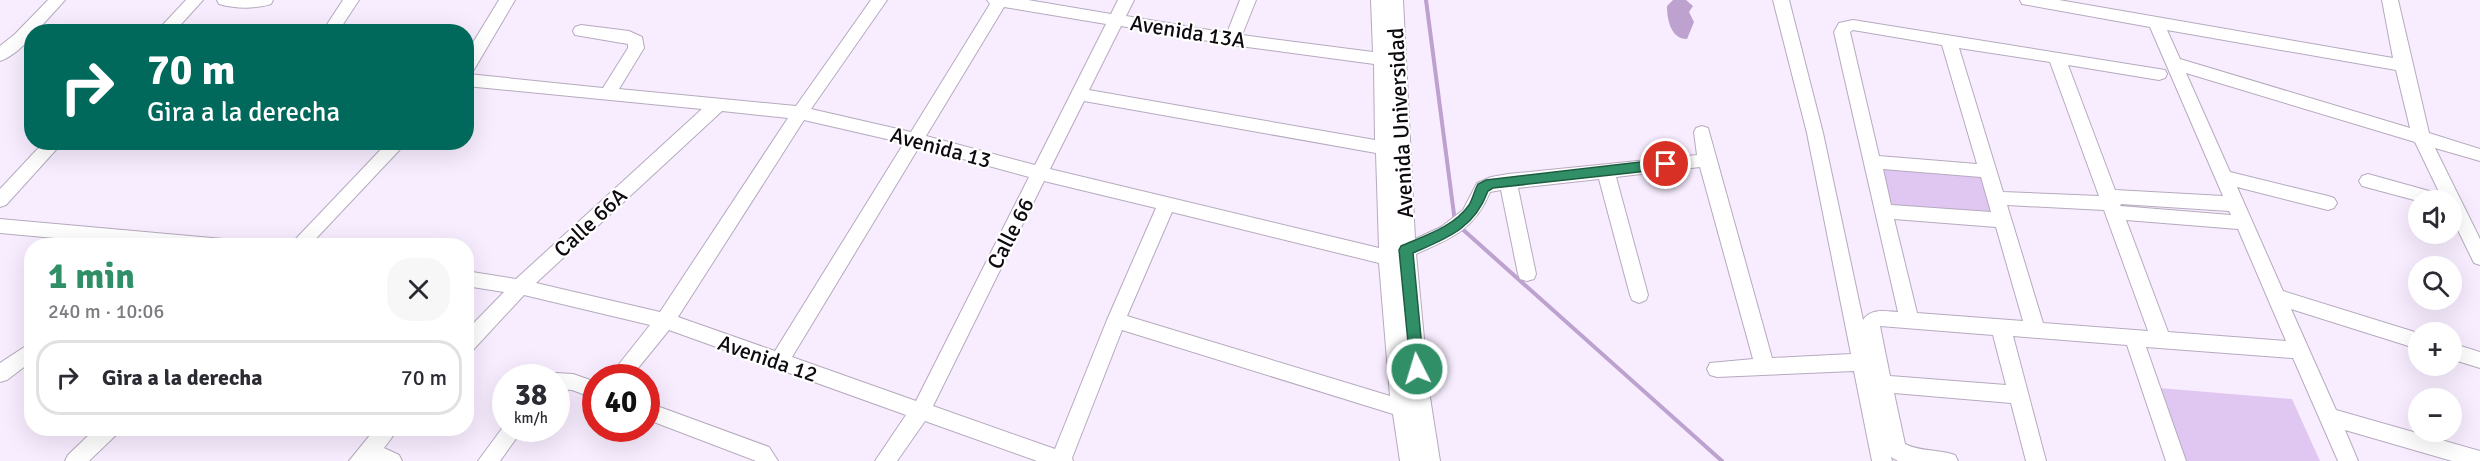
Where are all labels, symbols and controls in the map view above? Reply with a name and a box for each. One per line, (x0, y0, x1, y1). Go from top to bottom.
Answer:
street label: Avenida 13A (1128, 9, 1248, 54)
street label: Avenida Universidad (1382, 27, 1419, 219)
text: 70 m (147, 45, 236, 96)
icon: right (48, 48, 126, 126)
text: Gira a la derecha (147, 96, 340, 129)
street label: Avenida 13 (888, 121, 994, 174)
pin (1640, 138, 1691, 189)
icon: arrive (1649, 147, 1682, 180)
street label: Calle 66A (548, 181, 633, 263)
map controls (2408, 190, 2462, 442)
button: sound (2408, 190, 2462, 244)
street label: Calle 66 (981, 193, 1040, 273)
text: 1 min (48, 254, 135, 299)
button: search (2408, 256, 2462, 310)
button: close (387, 258, 450, 321)
text: 240 m · 10:06 (48, 299, 164, 324)
button: + (2408, 322, 2462, 376)
street label: Avenida 12 (715, 329, 821, 388)
position arrow (1385, 337, 1449, 401)
icon: right (51, 361, 84, 394)
text: Gira a la derecha (102, 364, 263, 391)
text: 70 m (401, 364, 447, 391)
speed limit sign: 40 (582, 364, 660, 442)
text: 38 (515, 377, 547, 414)
button: − (2408, 388, 2462, 442)
text: km/h (514, 409, 548, 427)

